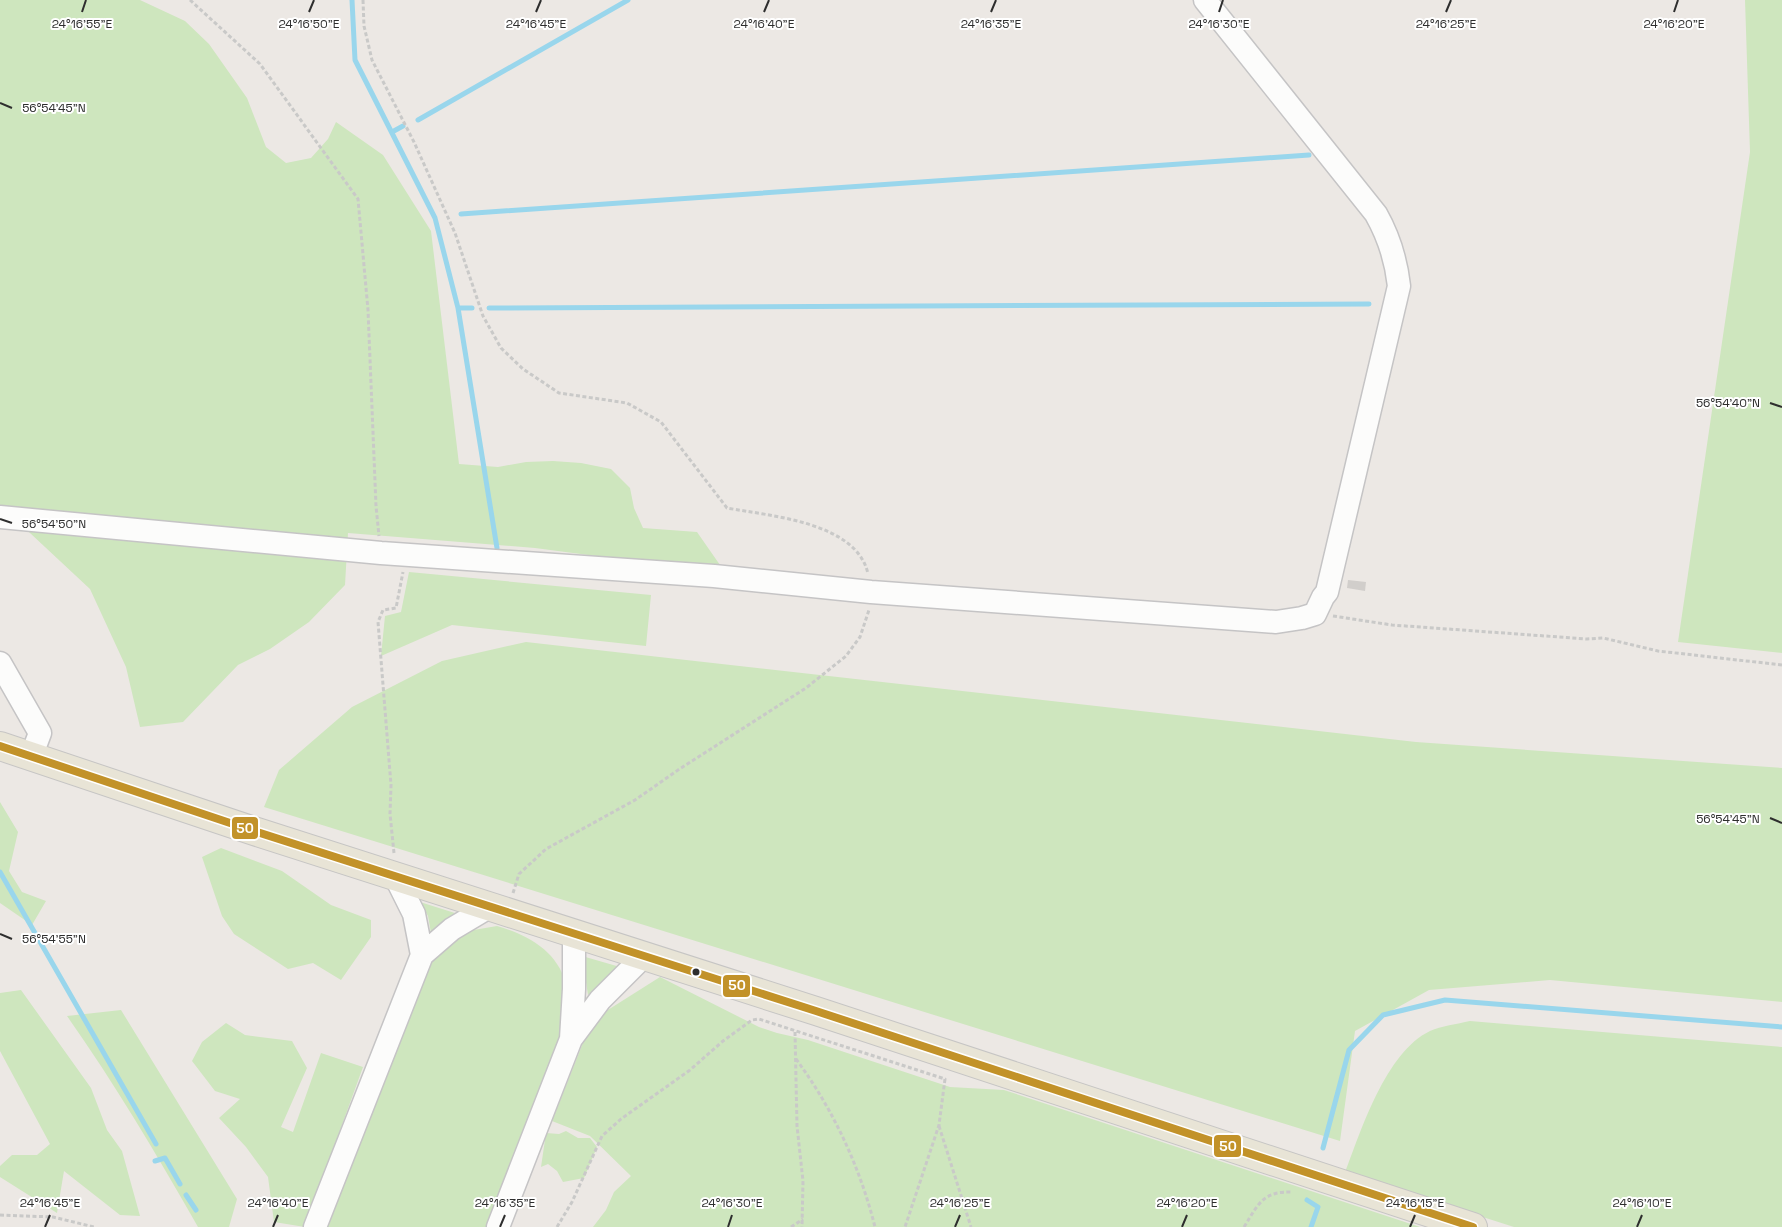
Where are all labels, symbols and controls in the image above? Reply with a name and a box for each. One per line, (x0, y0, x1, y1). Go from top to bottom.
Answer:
text: 24°16'55"E (52, 16, 113, 32)
text: 24°16'50"E (278, 16, 340, 32)
text: 24°16'45"E (506, 16, 566, 32)
text: 24°16'40"E (734, 16, 795, 32)
text: 24°16'35"E (961, 16, 1022, 32)
text: 24°16'30"E (1188, 16, 1250, 32)
text: 24°16'25"E (1416, 16, 1477, 32)
text: 24°16'20"E (1643, 16, 1705, 32)
text: 56°54'45"N (22, 100, 86, 116)
text: 56°54'40"N (1696, 395, 1760, 411)
text: 56°54'50"N (22, 516, 86, 532)
text: 56°54'45"N (1696, 811, 1760, 827)
line badge: 50 (231, 816, 259, 840)
text: 50 (236, 819, 254, 837)
text: 56°54'55"N (22, 931, 86, 947)
unlabelled marker (691, 967, 701, 977)
line badge: 50 (722, 974, 751, 998)
text: 50 (728, 976, 746, 994)
line badge: 50 (1213, 1134, 1242, 1158)
text: 50 (1219, 1137, 1237, 1155)
text: 24°16'45"E (20, 1195, 80, 1211)
text: 24°16'40"E (248, 1195, 309, 1211)
text: 24°16'35"E (475, 1195, 536, 1211)
text: 24°16'30"E (701, 1195, 763, 1211)
text: 24°16'25"E (930, 1195, 991, 1211)
text: 24°16'20"E (1156, 1195, 1218, 1211)
text: 24°16'15"E (1386, 1195, 1444, 1211)
text: 24°16'10"E (1613, 1195, 1672, 1211)

